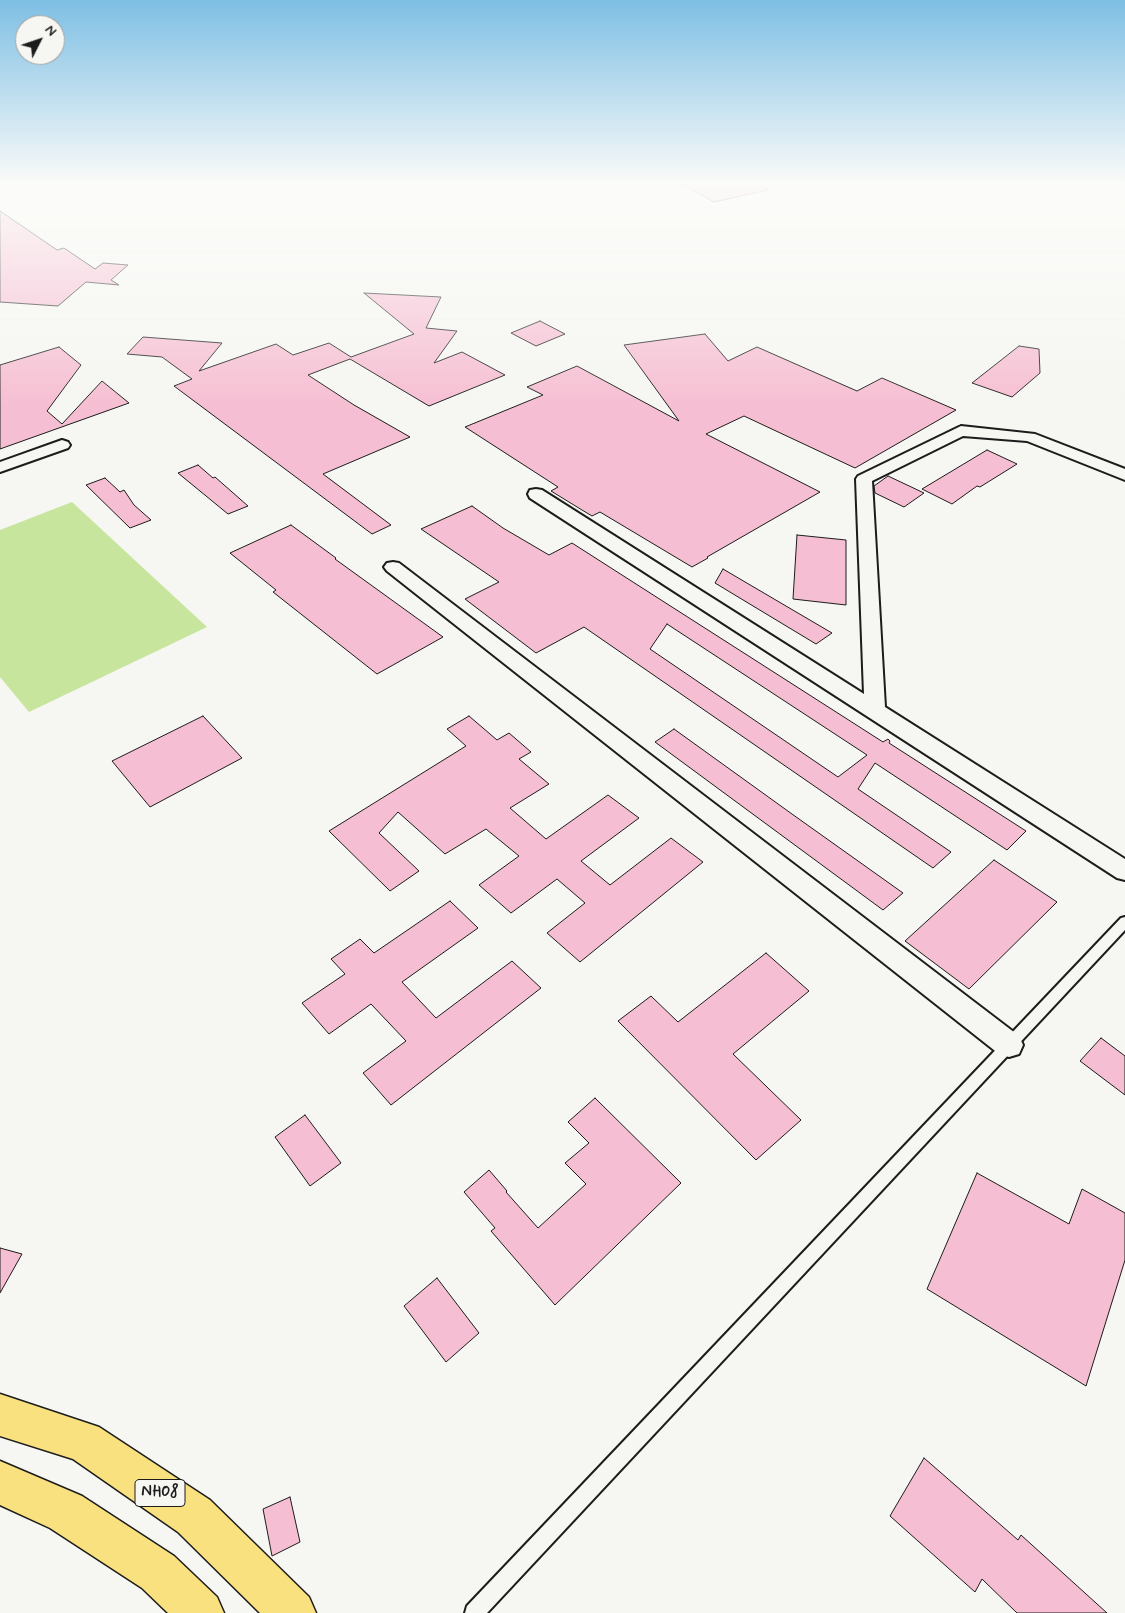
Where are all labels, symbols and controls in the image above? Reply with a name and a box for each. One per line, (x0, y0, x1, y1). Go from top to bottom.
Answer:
north arrow (15, 15, 65, 65)
text: N (41, 21, 60, 40)
road number: NH08 (135, 1480, 185, 1506)

